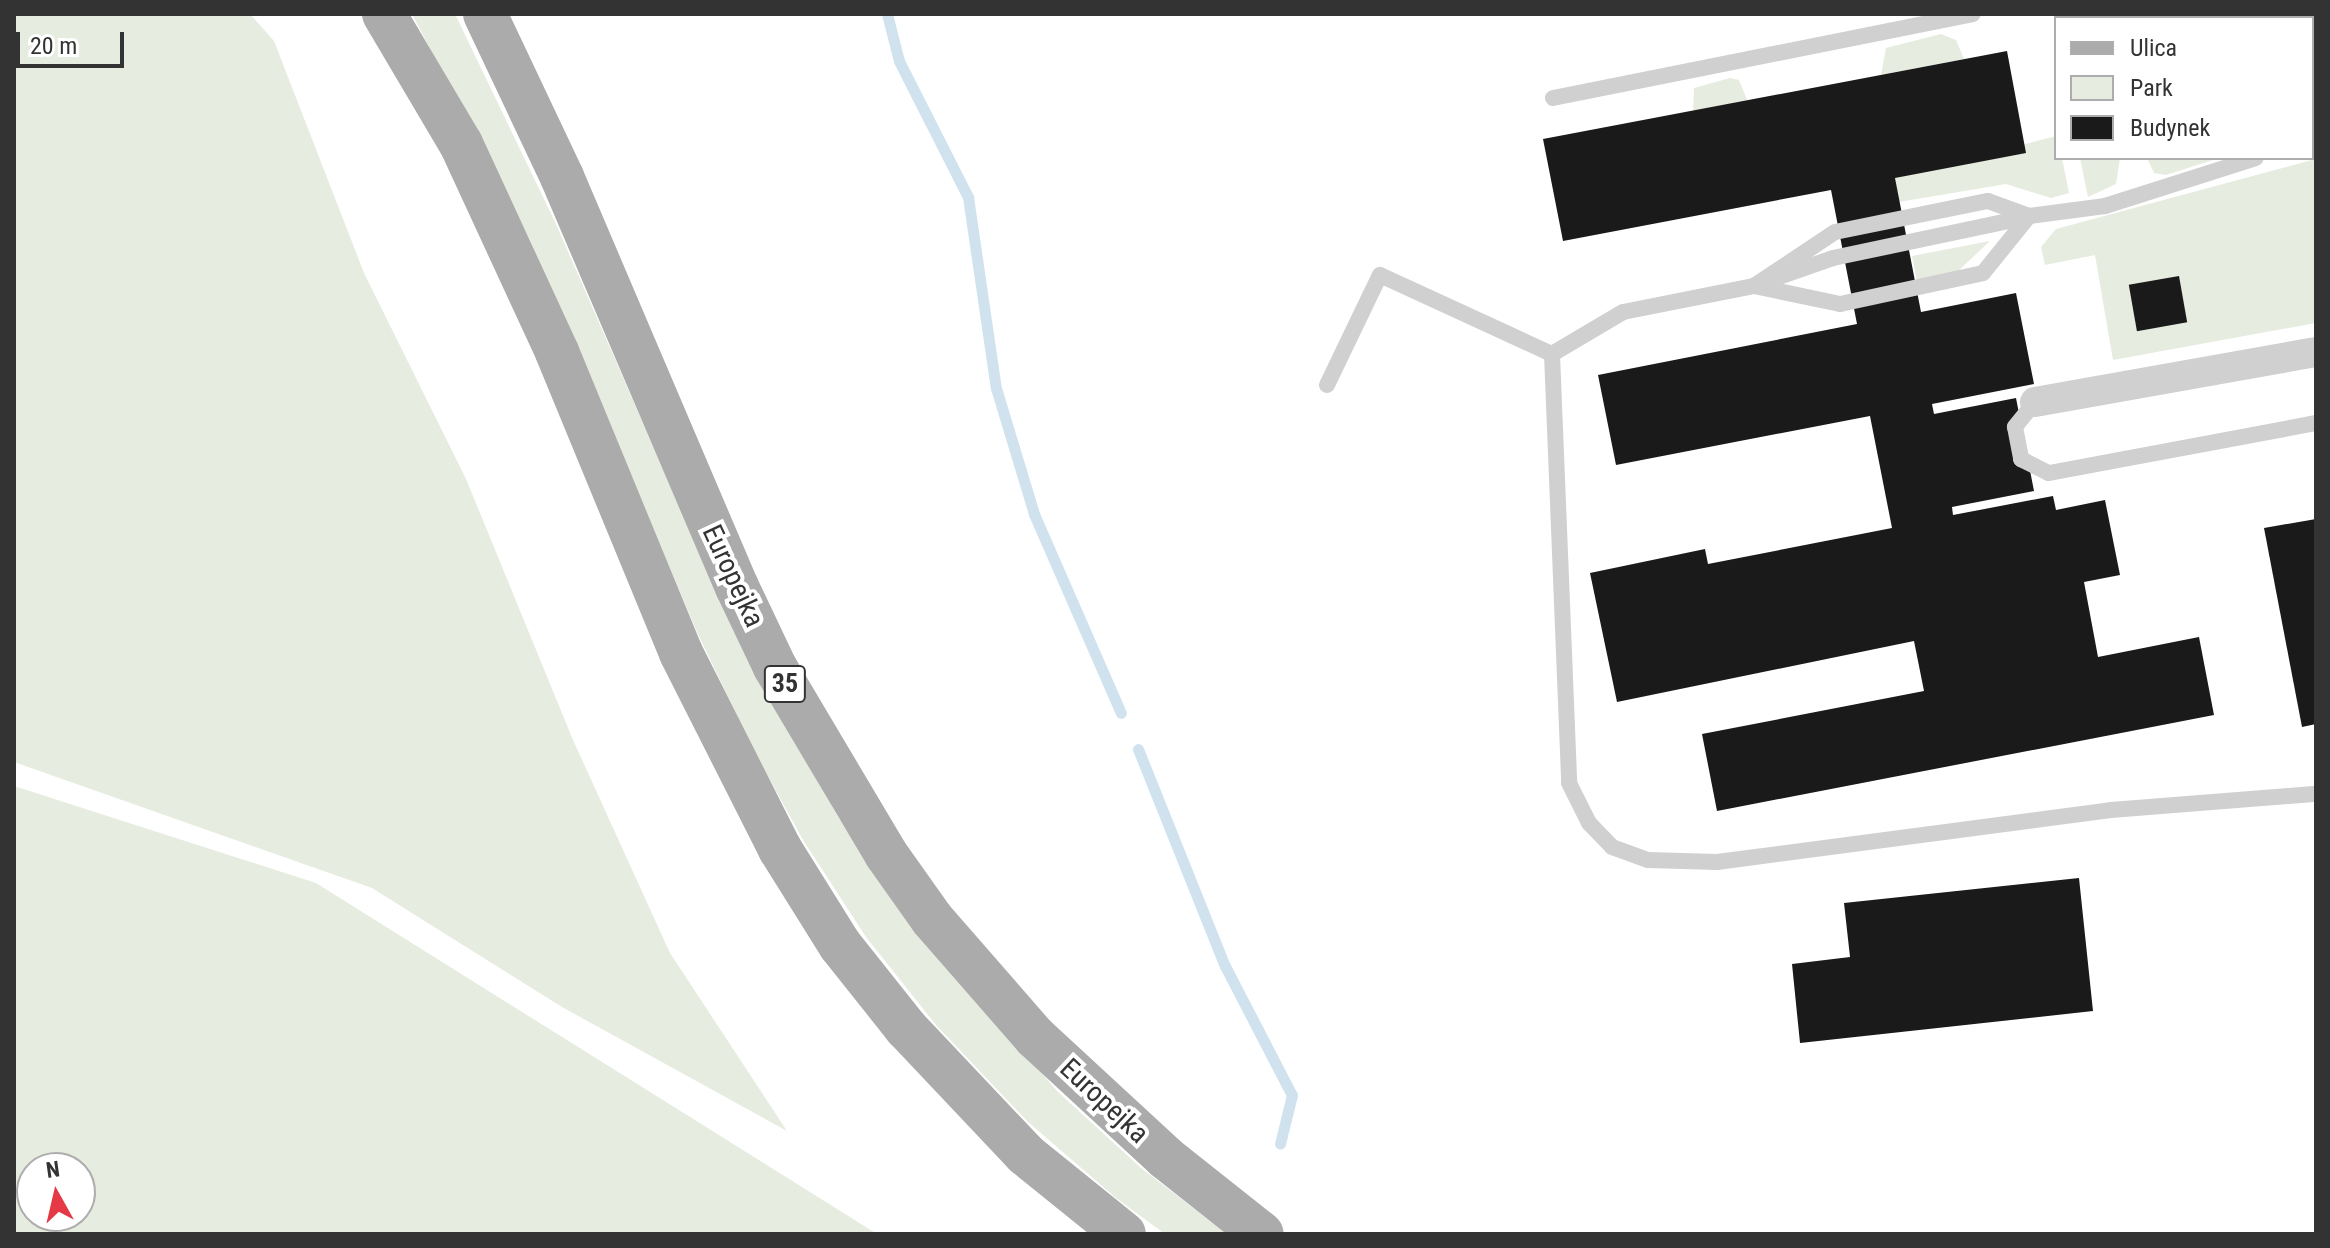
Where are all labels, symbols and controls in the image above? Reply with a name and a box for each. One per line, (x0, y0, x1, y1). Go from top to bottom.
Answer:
scale bar (20, 16, 128, 66)
legend (2054, 16, 2314, 160)
text: 20 m (30, 32, 77, 60)
text: Ulica (2130, 34, 2177, 62)
text: Park (2130, 74, 2173, 102)
text: Budynek (2130, 114, 2210, 142)
street label: Europejka (695, 520, 771, 632)
road number: 35 (763, 662, 807, 706)
street label: Europejka (1053, 1052, 1155, 1150)
north arrow (16, 1152, 96, 1232)
text: N (44, 1156, 61, 1183)

